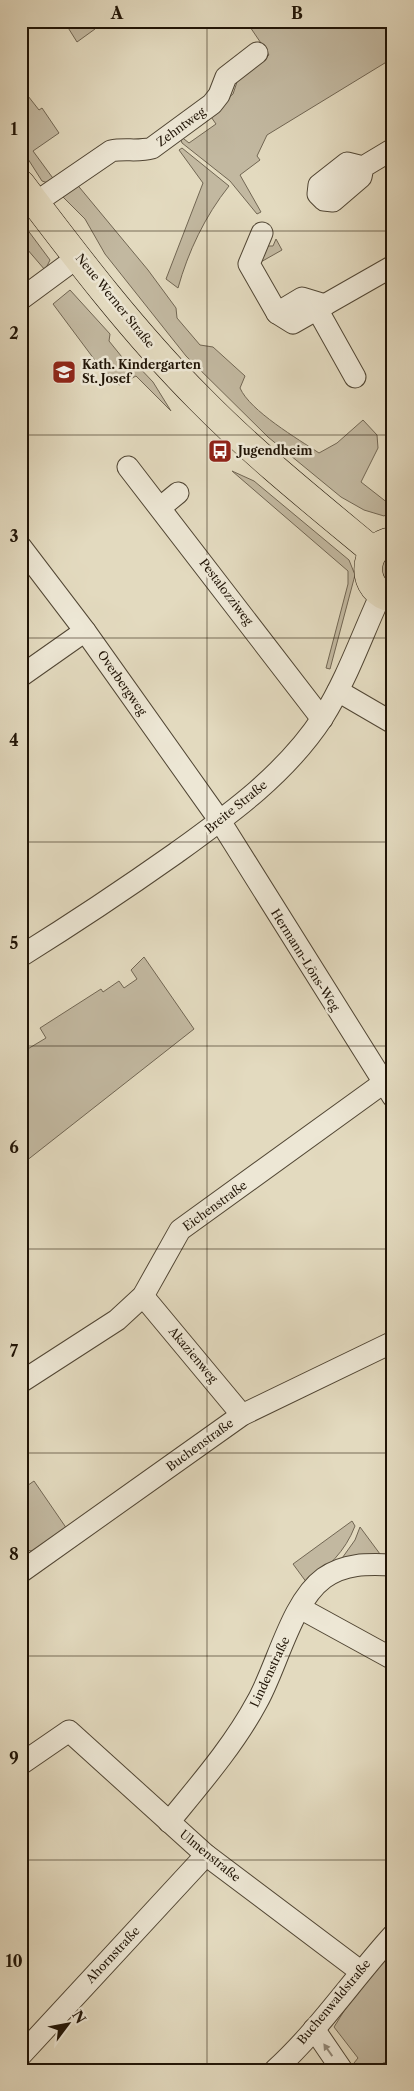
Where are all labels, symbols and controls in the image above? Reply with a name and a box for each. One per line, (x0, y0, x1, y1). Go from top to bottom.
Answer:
text: A (110, 3, 124, 23)
text: B (291, 3, 303, 23)
street label: Zehntweg (153, 103, 209, 149)
text: 1 (10, 119, 18, 139)
street label: Neue Werner Straße (73, 250, 158, 351)
text: 2 (9, 323, 19, 343)
place label: Kath. Kindergarten St. Josef (82, 357, 202, 386)
school or university icon: Kath. Kindergarten St. Josef (51, 359, 77, 385)
bus stop icon: Jugendheim (207, 438, 233, 464)
place label: Jugendheim (236, 443, 313, 458)
text: 3 (9, 526, 19, 546)
street label: Pestalozziweg (196, 555, 257, 629)
street label: Overbergweg (95, 647, 151, 719)
text: 4 (9, 730, 19, 750)
street label: Breite Straße (202, 777, 270, 836)
street label: Hermann-Löns-Weg (268, 906, 343, 1014)
text: 5 (10, 933, 19, 953)
text: 6 (9, 1137, 19, 1157)
street label: Eichenstraße (180, 1177, 250, 1234)
street label: Akazienweg (165, 1323, 222, 1386)
text: 7 (10, 1341, 19, 1361)
street label: Buchenstraße (163, 1415, 237, 1474)
text: 8 (9, 1544, 19, 1564)
street label: Lindenstraße (247, 1634, 293, 1710)
text: 9 (9, 1748, 19, 1768)
street label: Ulmenstraße (177, 1826, 244, 1885)
street label: Ahornstraße (82, 1923, 143, 1987)
text: 10 (5, 1951, 23, 1971)
street label: Buchenwaldstraße (294, 1956, 374, 2047)
north arrow (42, 1998, 92, 2048)
text: N (68, 2007, 90, 2027)
one-way arrow (323, 2043, 333, 2056)

